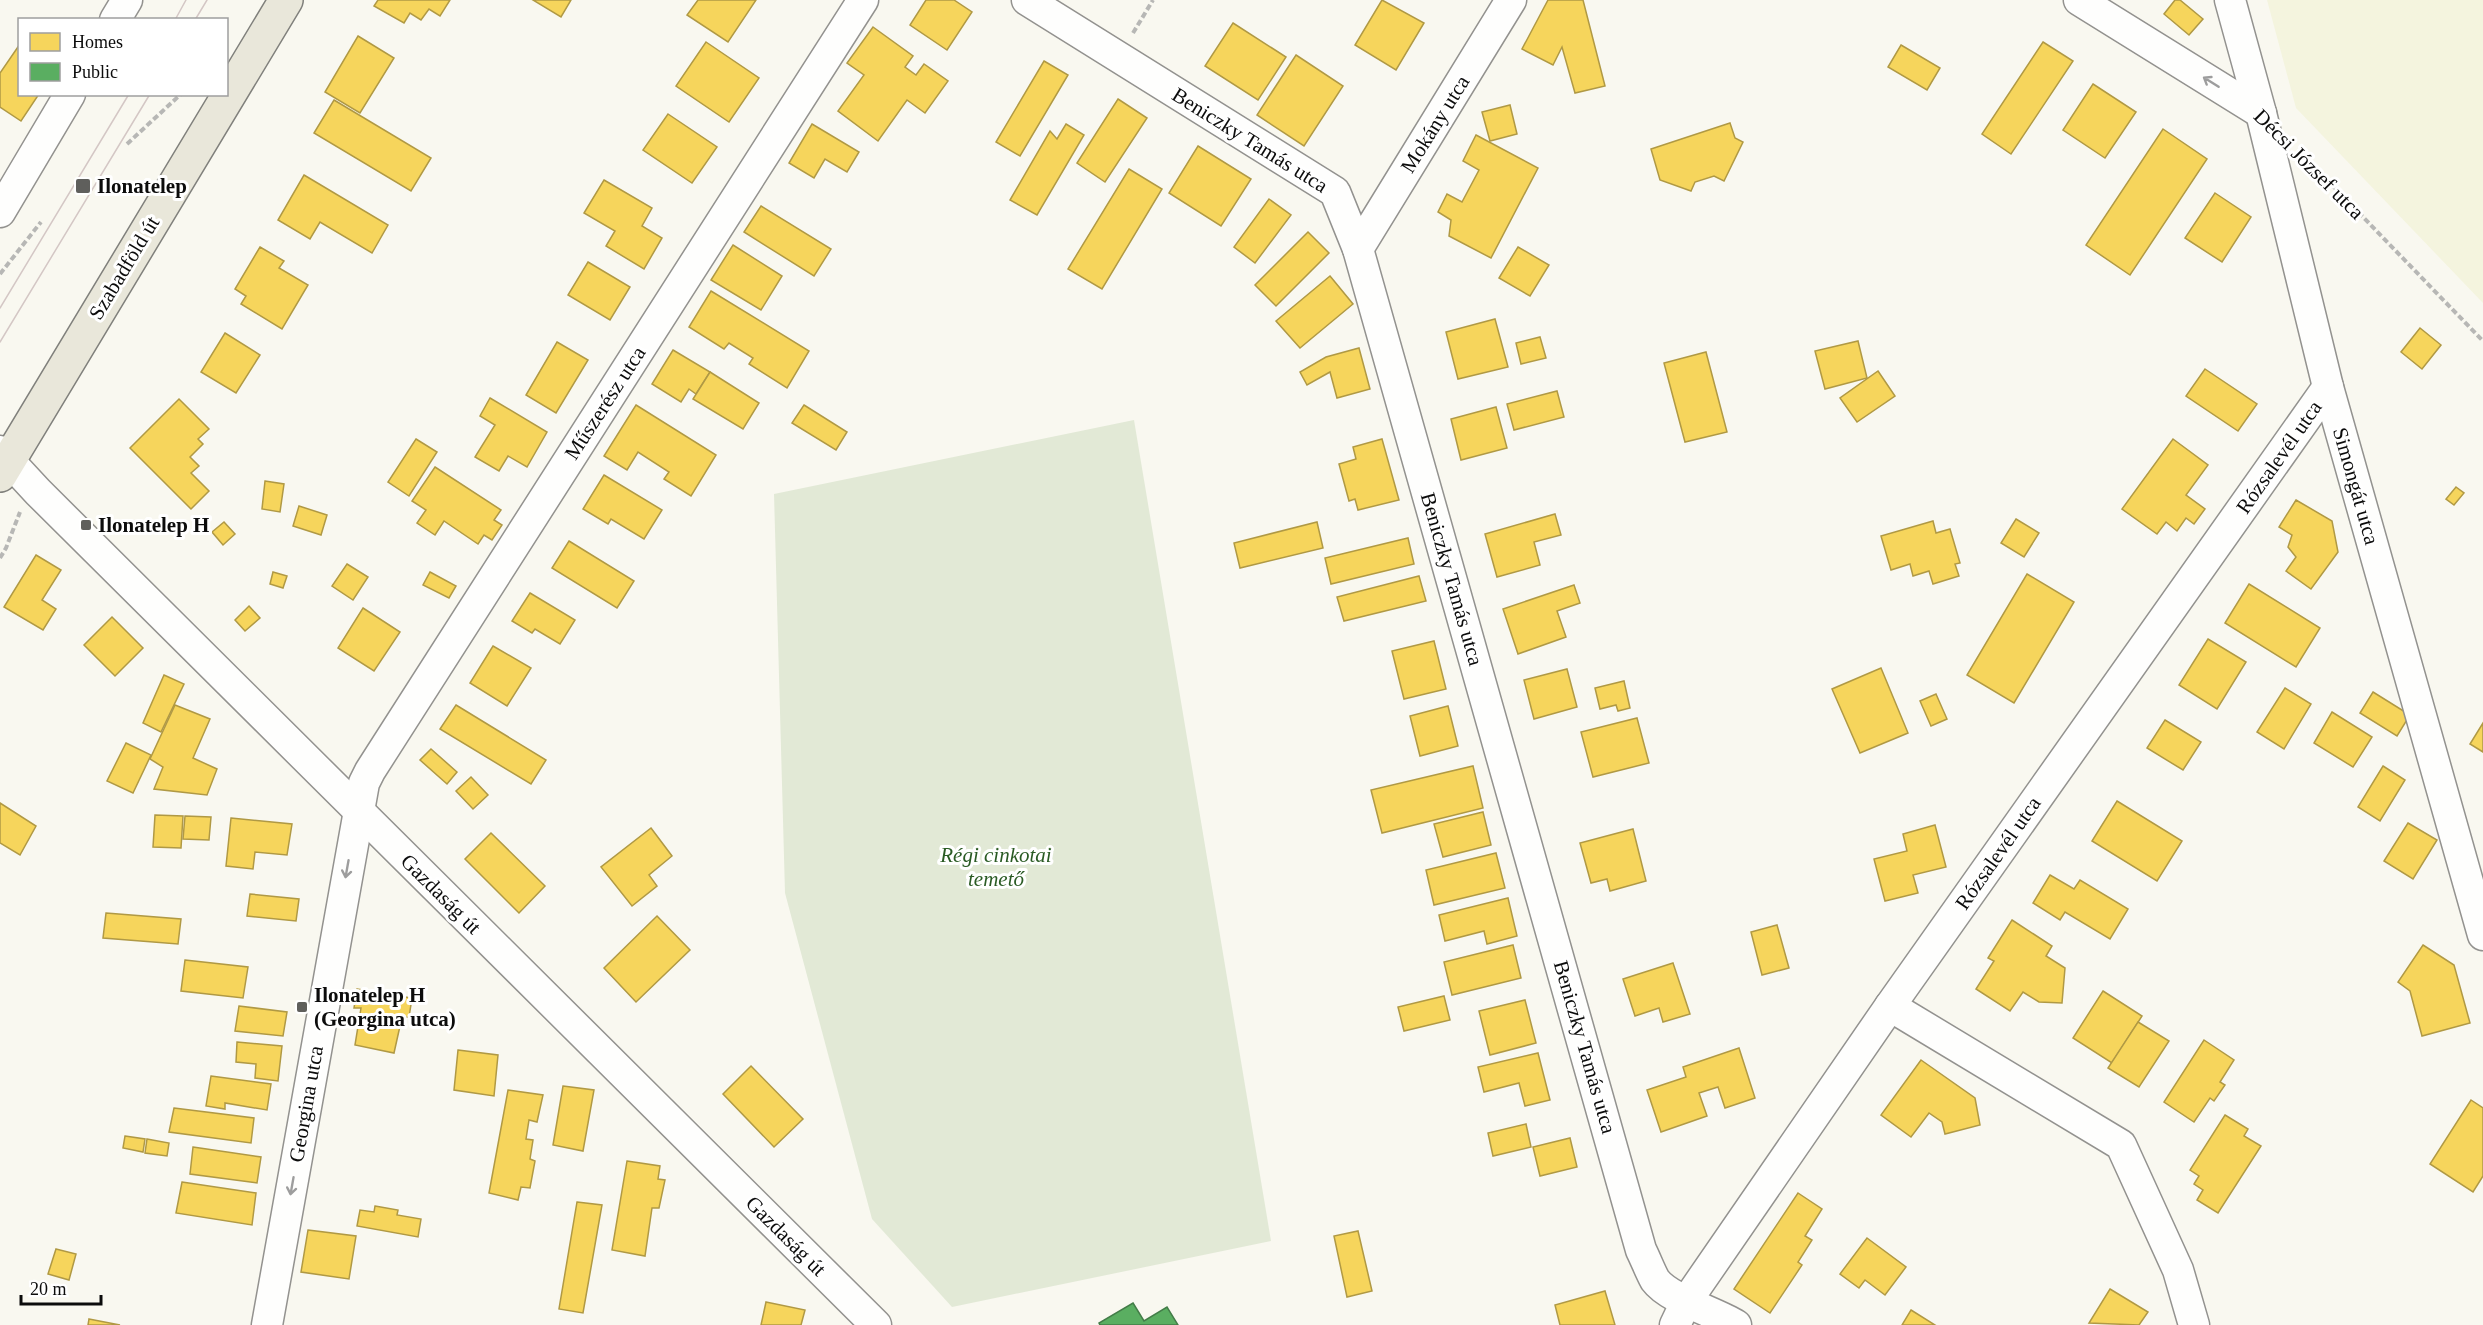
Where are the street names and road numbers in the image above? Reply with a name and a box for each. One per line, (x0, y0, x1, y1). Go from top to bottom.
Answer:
street label: Mokány utca (1396, 70, 1475, 177)
street label: Beniczky Tamás utca (1168, 82, 1333, 198)
street label: Décsi József utca (2249, 104, 2369, 224)
street label: Szabadföld út (84, 212, 164, 324)
street label: Műszerész utca (560, 341, 651, 464)
street label: Rózsalevél utca (2231, 395, 2327, 518)
street label: Simongát utca (2328, 425, 2384, 548)
street label: Beniczky Tamás utca (1416, 490, 1488, 669)
street label: Rózsalevél utca (1950, 791, 2046, 914)
street label: Gazdaság út (396, 849, 486, 939)
street label: Beniczky Tamás utca (1549, 958, 1621, 1137)
street label: Georgina utca (284, 1043, 328, 1164)
street label: Gazdaság út (741, 1191, 831, 1281)

